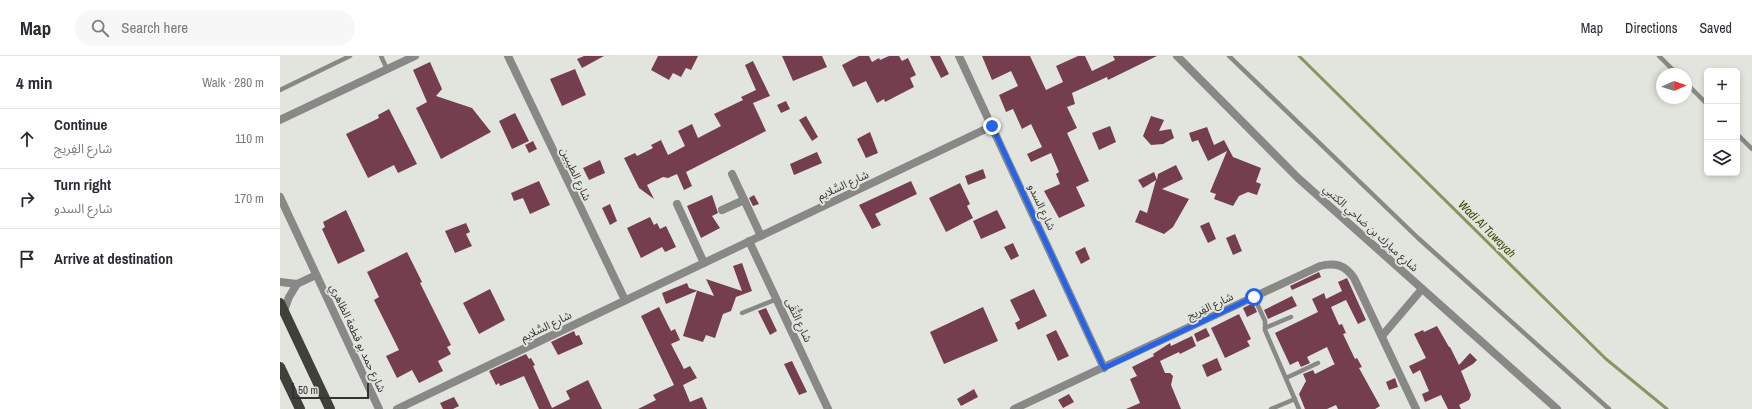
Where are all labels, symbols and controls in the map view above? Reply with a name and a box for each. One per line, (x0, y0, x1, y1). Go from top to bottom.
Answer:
search box (75, 10, 355, 46)
text: Map (20, 15, 51, 41)
icon: search (89, 17, 111, 39)
text: Search here (121, 17, 188, 38)
text: Map (1581, 19, 1603, 37)
text: Directions (1625, 19, 1677, 37)
text: Saved (1699, 19, 1732, 37)
north arrow (1656, 68, 1692, 104)
map controls (1704, 68, 1740, 176)
button: + (1704, 68, 1740, 104)
text: 4 min (16, 71, 52, 94)
text: Walk · 280 m (202, 74, 264, 91)
button: − (1704, 104, 1740, 140)
text: Continue (54, 114, 107, 135)
route end (983, 117, 1001, 135)
icon: ahead (16, 128, 38, 150)
text: 110 m (235, 130, 264, 147)
text: شارع الفِريج (54, 140, 112, 157)
button: layers (1704, 140, 1740, 176)
street label: شارع الطيبين (557, 145, 595, 204)
street label: شارع السَّلايم (815, 167, 872, 205)
text: Turn right (54, 174, 111, 195)
street label: شارع السدو (1024, 182, 1059, 233)
street label: شارع مبارك بن ضاحي الكتبي (1319, 182, 1422, 277)
icon: right (16, 188, 38, 210)
text: 170 m (234, 190, 264, 207)
water label: Wadi Al Tuwayah (1455, 197, 1519, 261)
text: شارع السدو (54, 200, 113, 217)
icon: arrive (16, 248, 38, 270)
text: Arrive at destination (54, 248, 173, 269)
street label: شارع حمد بو قطعة الظاهري (324, 282, 389, 396)
route start (1245, 288, 1263, 306)
street label: شارع الفِريج (1185, 289, 1236, 324)
street label: شارع التُّقَى (782, 295, 816, 345)
street label: شارع السَّلايم (518, 308, 575, 346)
scale bar (292, 381, 369, 400)
text: 50 m (298, 383, 318, 397)

